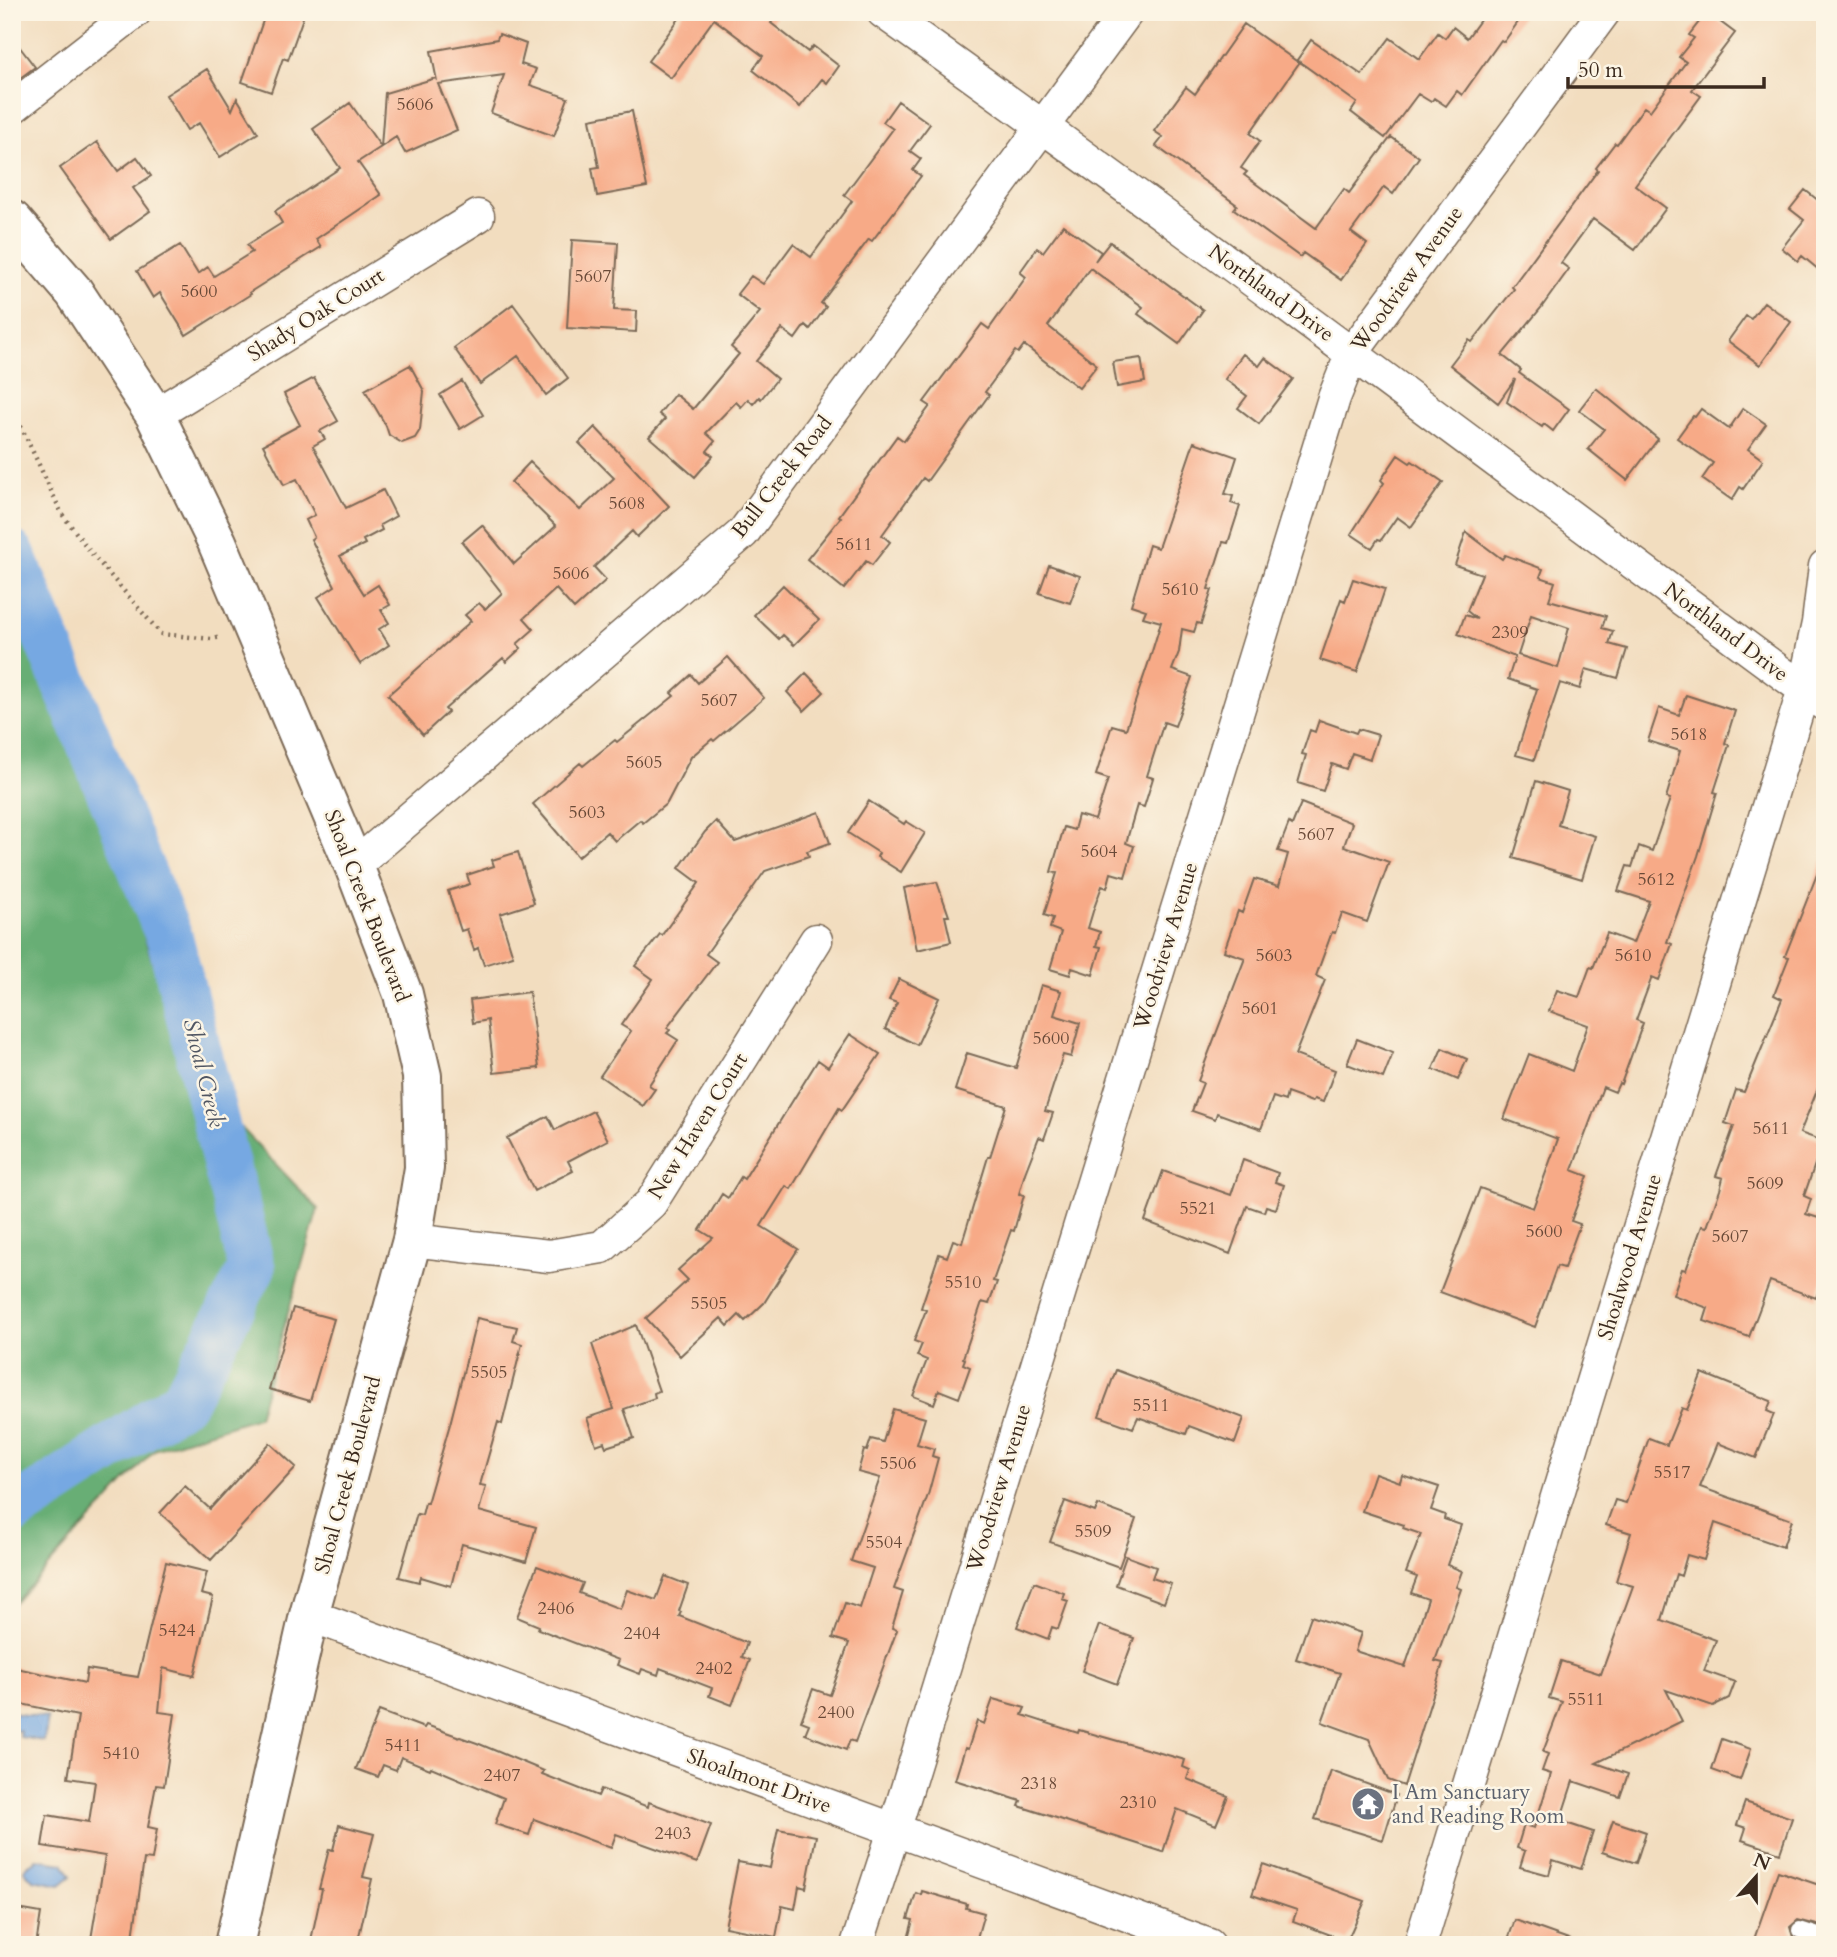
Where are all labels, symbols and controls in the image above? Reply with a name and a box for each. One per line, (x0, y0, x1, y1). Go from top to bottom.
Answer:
scale bar (1568, 46, 1764, 90)
text: 50 m (1578, 56, 1623, 85)
house number: 5606 (397, 92, 433, 117)
street label: Woodview Avenue (1344, 200, 1470, 359)
street label: Northland Drive (1202, 237, 1340, 349)
street label: Shady Oak Court (242, 261, 390, 369)
house number: 5607 (575, 264, 611, 289)
house number: 5600 (181, 279, 217, 304)
street label: Bull Creek Road (725, 410, 839, 544)
house number: 5608 (609, 491, 645, 516)
house number: 5611 (836, 532, 872, 557)
house number: 5606 (553, 561, 589, 586)
street label: Northland Drive (1658, 576, 1794, 688)
house number: 5610 (1162, 577, 1198, 602)
house number: 2309 (1492, 620, 1528, 645)
house number: 5607 (701, 688, 737, 713)
house number: 5618 (1671, 722, 1707, 747)
house number: 5605 (626, 750, 662, 775)
house number: 5603 (569, 800, 605, 825)
street label: Shoal Creek Boulevard (317, 806, 417, 1006)
house number: 5607 (1298, 822, 1334, 847)
house number: 5604 (1081, 839, 1117, 864)
street label: Woodview Avenue (1126, 859, 1205, 1034)
house number: 5612 (1638, 867, 1674, 892)
house number: 5603 (1256, 943, 1292, 968)
house number: 5610 (1615, 943, 1651, 968)
house number: 5601 (1242, 996, 1278, 1021)
water label: Shoal Creek (176, 1015, 233, 1131)
house number: 5600 (1033, 1026, 1069, 1051)
street label: New Haven Court (641, 1047, 755, 1205)
house number: 5611 (1753, 1116, 1789, 1141)
street label: Shoalwood Avenue (1591, 1170, 1669, 1344)
house number: 5609 (1747, 1171, 1783, 1196)
house number: 5521 (1180, 1196, 1216, 1221)
house number: 5600 (1526, 1219, 1562, 1244)
house number: 5607 (1712, 1224, 1748, 1249)
house number: 5510 (945, 1270, 981, 1295)
house number: 5505 (691, 1291, 727, 1316)
house number: 5505 (471, 1360, 507, 1385)
street label: Shoal Creek Boulevard (308, 1373, 388, 1577)
house number: 5511 (1133, 1393, 1169, 1418)
street label: Woodview Avenue (959, 1401, 1038, 1576)
house number: 5506 (880, 1451, 916, 1476)
house number: 5517 (1654, 1460, 1690, 1485)
house number: 5509 (1075, 1519, 1111, 1544)
house number: 5504 (866, 1530, 902, 1555)
house number: 2406 (538, 1596, 574, 1621)
house number: 5424 (159, 1618, 195, 1643)
house number: 2404 (624, 1621, 660, 1646)
house number: 2402 (696, 1656, 732, 1681)
house number: 5511 (1568, 1687, 1604, 1712)
house number: 2400 (818, 1700, 854, 1725)
house number: 5411 (385, 1733, 421, 1758)
house number: 5410 (103, 1741, 139, 1766)
street label: Shoalmont Drive (683, 1741, 835, 1821)
house number: 2407 (484, 1763, 520, 1788)
house number: 2318 (1021, 1771, 1057, 1796)
place label: I Am Sanctuary and Reading Room (1392, 1778, 1565, 1831)
temple icon: I Am Sanctuary and Reading Room (1349, 1785, 1387, 1823)
house number: 2310 (1120, 1790, 1156, 1815)
house number: 2403 (655, 1821, 691, 1846)
north arrow (1722, 1842, 1792, 1912)
text: N (1749, 1847, 1775, 1877)

